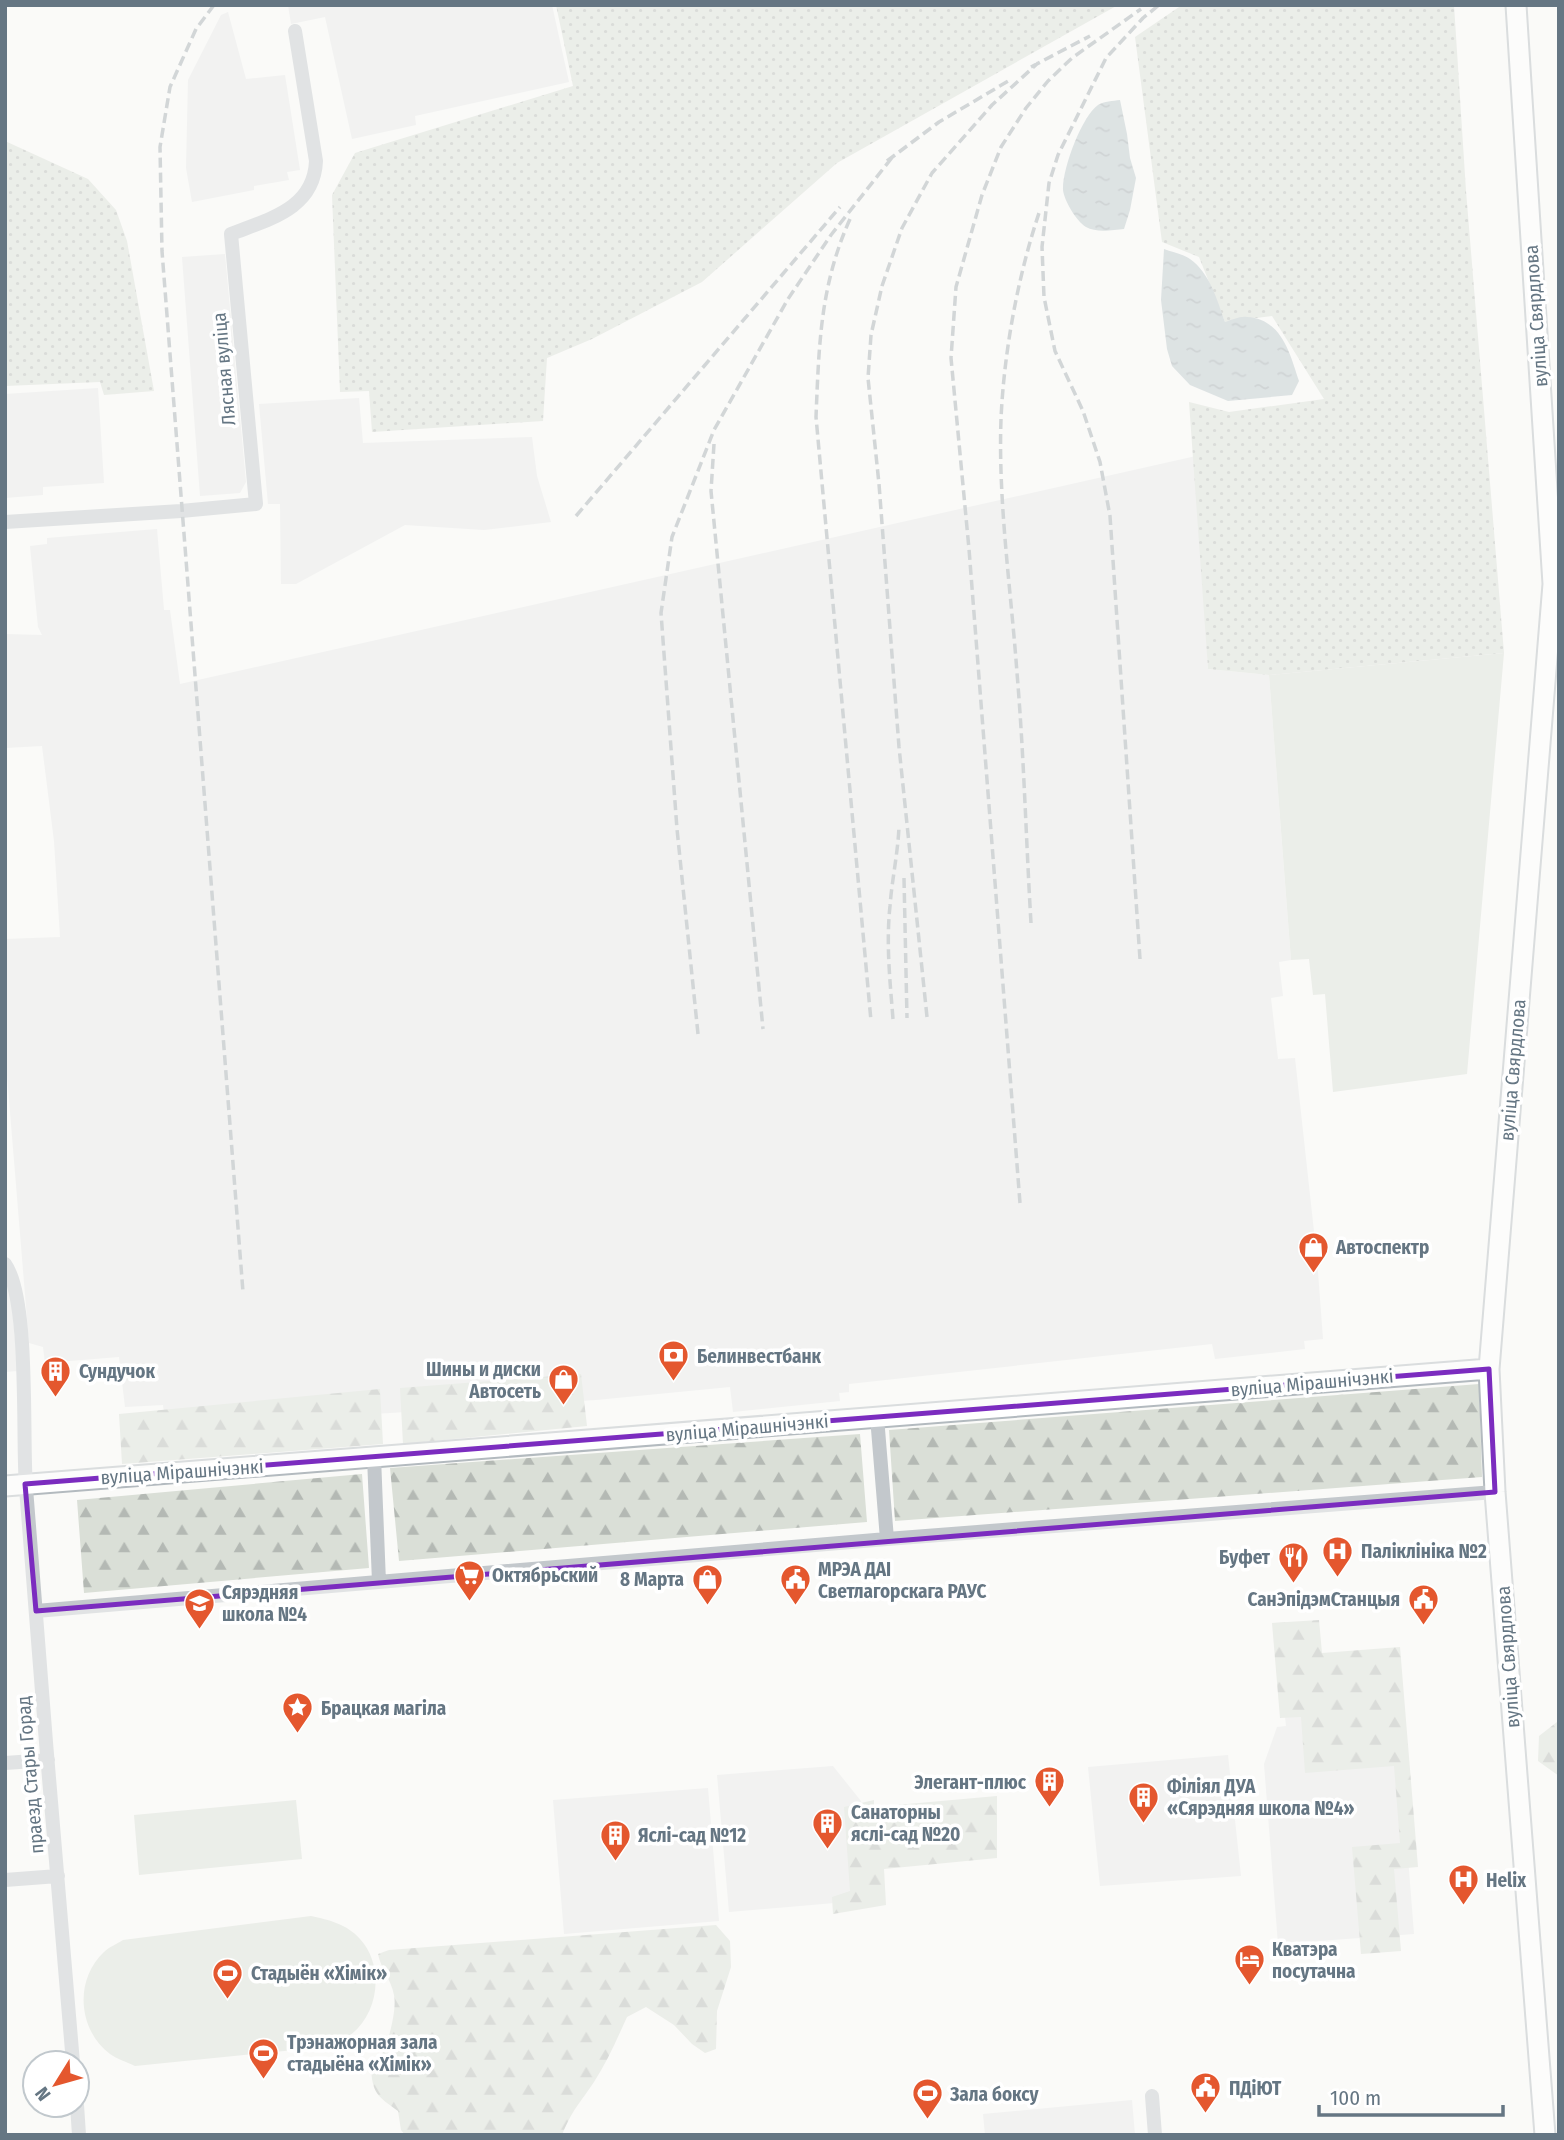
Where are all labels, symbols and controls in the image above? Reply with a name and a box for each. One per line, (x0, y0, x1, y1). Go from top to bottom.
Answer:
street label: вуліца Свярдлова (1520, 244, 1552, 388)
street label: Лясная вуліца (208, 311, 240, 427)
street label: вуліца Свярдлова (1495, 998, 1531, 1142)
shop icon: Автоспектр (1296, 1230, 1330, 1274)
place label: Автоспектр (1335, 1236, 1429, 1259)
bank icon: Белинвестбанк (657, 1339, 691, 1383)
place label: Белинвестбанк (697, 1345, 821, 1368)
building icon: Сундучок (39, 1354, 73, 1398)
place label: Шины и диски Автосеть (426, 1358, 541, 1403)
place label: Сундучок (79, 1360, 155, 1383)
shop icon: Шины и диски Автосеть (547, 1363, 581, 1407)
street label: вуліца Мірашнічэнкі (1230, 1364, 1394, 1402)
street label: вуліца Мірашнічэнкі (665, 1409, 829, 1447)
street label: вуліца Мірашнічэнкі (100, 1455, 264, 1489)
hospital icon: Паліклініка №2 (1321, 1534, 1355, 1578)
restaurant icon: Буфет (1276, 1540, 1310, 1584)
place label: Паліклініка №2 (1361, 1540, 1487, 1563)
place label: Буфет (1219, 1546, 1271, 1569)
supermarket icon: Октябрьский (452, 1558, 486, 1602)
place label: МРЭА ДАІ Светлагорскага РАУС (818, 1558, 987, 1603)
shop icon: 8 Марта (690, 1562, 724, 1606)
public building icon: МРЭА ДАІ Светлагорскага РАУС (778, 1563, 812, 1607)
place label: Октябрьский (492, 1564, 598, 1587)
place label: 8 Марта (620, 1568, 684, 1591)
place label: Сярэдняя школа №4 (222, 1581, 307, 1626)
public building icon: СанЭпідэмСтанцыя (1406, 1582, 1440, 1626)
street label: вуліца Свярдлова (1492, 1585, 1524, 1729)
school or university icon: Сярэдняя школа №4 (182, 1586, 216, 1630)
place label: СанЭпідэмСтанцыя (1247, 1588, 1400, 1611)
place icon: Брацкая магіла (281, 1691, 315, 1735)
street label: праезд Стары Горад (12, 1695, 48, 1855)
place label: Брацкая магіла (321, 1697, 446, 1720)
building icon: Элегант-плюс (1032, 1765, 1066, 1809)
place label: Элегант-плюс (914, 1771, 1027, 1794)
place label: Філіял ДУА «Сярэдняя школа №4» (1167, 1775, 1354, 1820)
building icon: Філіял ДУА «Сярэдняя школа №4» (1127, 1780, 1161, 1824)
place label: Санаторны яслі-сад №20 (851, 1801, 960, 1846)
building icon: Санаторны яслі-сад №20 (811, 1806, 845, 1850)
building icon: Яслі-сад №12 (598, 1818, 632, 1862)
place label: Яслі-сад №12 (638, 1824, 746, 1847)
hospital icon: Helix (1446, 1863, 1480, 1907)
place label: Helix (1486, 1869, 1527, 1892)
place label: Кватэра посутачна (1272, 1938, 1356, 1983)
hotel icon: Кватэра посутачна (1232, 1943, 1266, 1987)
sports icon: Стадыён «Хімік» (211, 1956, 245, 2000)
place label: Стадыён «Хімік» (251, 1962, 387, 1985)
place label: Трэнажорная зала стадыёна «Хімік» (287, 2031, 437, 2076)
sports icon: Трэнажорная зала стадыёна «Хімік» (247, 2036, 281, 2080)
north arrow (21, 2049, 91, 2119)
public building icon: ПДіЮТ (1189, 2071, 1223, 2115)
scale bar (1319, 2074, 1503, 2118)
sports icon: Зала боксу (910, 2077, 944, 2121)
place label: ПДіЮТ (1229, 2077, 1282, 2100)
text: N (30, 2082, 55, 2105)
place label: Зала боксу (949, 2083, 1040, 2106)
text: 100 m (1330, 2085, 1381, 2111)

